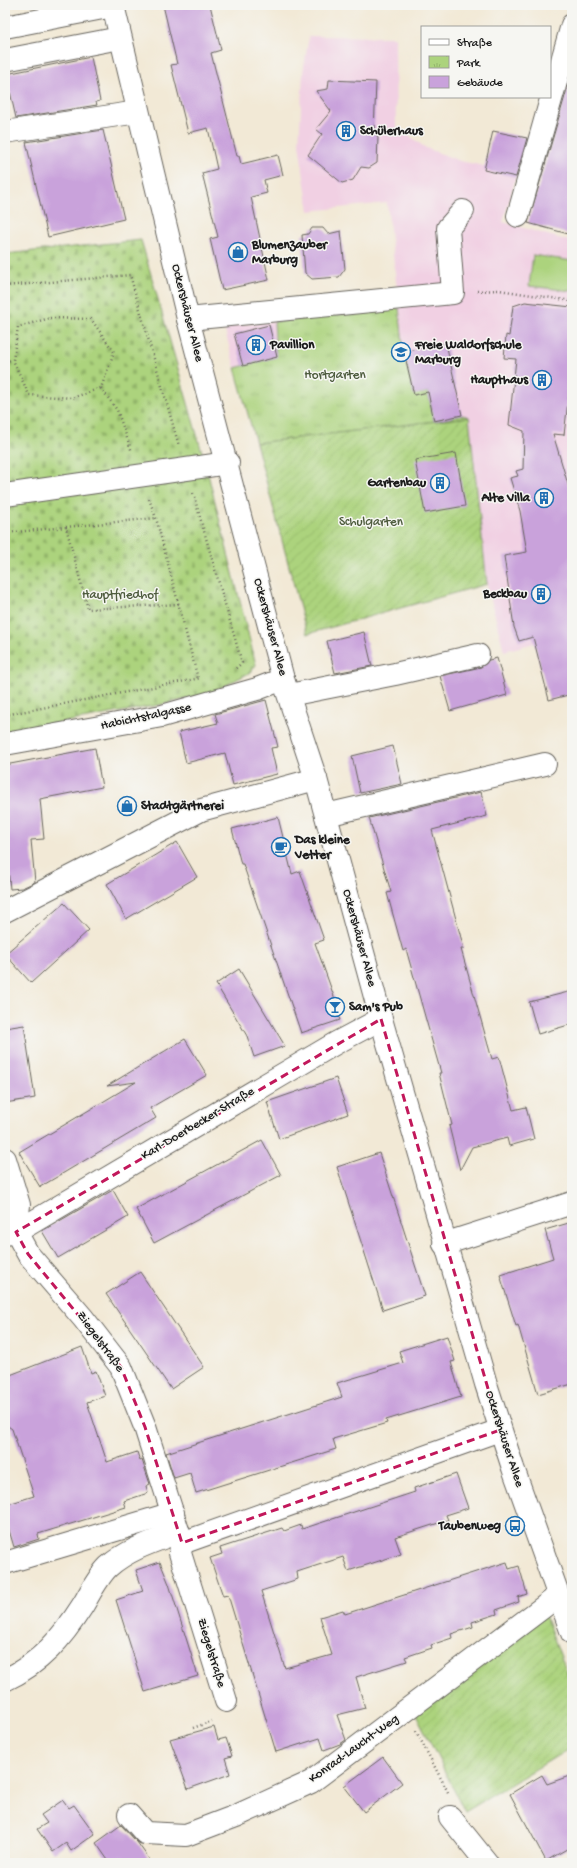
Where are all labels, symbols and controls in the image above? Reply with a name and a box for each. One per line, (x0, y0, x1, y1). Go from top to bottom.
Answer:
legend (421, 26, 551, 98)
text: Straße (457, 37, 493, 51)
text: Park (456, 57, 482, 71)
text: Gebäude (457, 77, 503, 91)
building icon: Schülerhaus (335, 120, 357, 142)
place label: Schülerhaus (360, 124, 424, 139)
place label: Blumenzauber Marburg (251, 238, 328, 268)
shop icon: Blumenzauber Marburg (227, 241, 249, 263)
street label: Ockershäuser Allee (168, 262, 206, 364)
building icon: Pavillion (245, 334, 267, 356)
place label: Freie Waldorfschule Marburg (414, 337, 523, 368)
place label: Pavillion (269, 338, 315, 353)
school or university icon: Freie Waldorfschule Marburg (390, 341, 412, 363)
park label: Hortgarten (304, 368, 367, 383)
building icon: Haupthaus (531, 369, 553, 391)
place label: Haupthaus (470, 373, 529, 389)
building icon: Gartenbau (429, 472, 451, 494)
place label: Gartenbau (368, 476, 427, 491)
building icon: Alte Villa (533, 487, 555, 509)
place label: Alte Villa (480, 491, 531, 506)
park label: Schulgarten (339, 515, 404, 530)
street label: Ockershäuser Allee (250, 577, 290, 678)
building icon: Beckbau (530, 583, 552, 605)
place label: Beckbau (482, 587, 528, 602)
park label: Hauptfriedhof (82, 588, 159, 603)
street label: Habichtstalgasse (99, 700, 193, 734)
shop icon: Stadtgärtnerei (116, 795, 138, 817)
place label: Stadtgärtnerei (141, 799, 224, 814)
place label: Das kleine Vetter (294, 833, 351, 863)
cafe icon: Das kleine Vetter (270, 836, 292, 858)
street label: Ockershäuser Allee (339, 888, 379, 989)
bar icon: Sam's Pub (324, 996, 346, 1018)
place label: Sam's Pub (349, 1000, 403, 1015)
street label: Karl-Doerbecker-Straße (139, 1084, 258, 1164)
street label: Ziegelstraße (73, 1309, 127, 1376)
street label: Ockershäuser Allee (481, 1389, 527, 1489)
bus stop icon: Taubenweg (504, 1515, 526, 1537)
place label: Taubenweg (438, 1519, 502, 1534)
street label: Ziegelstraße (193, 1617, 229, 1690)
street label: Konrad-Laucht-Weg (306, 1711, 402, 1787)

